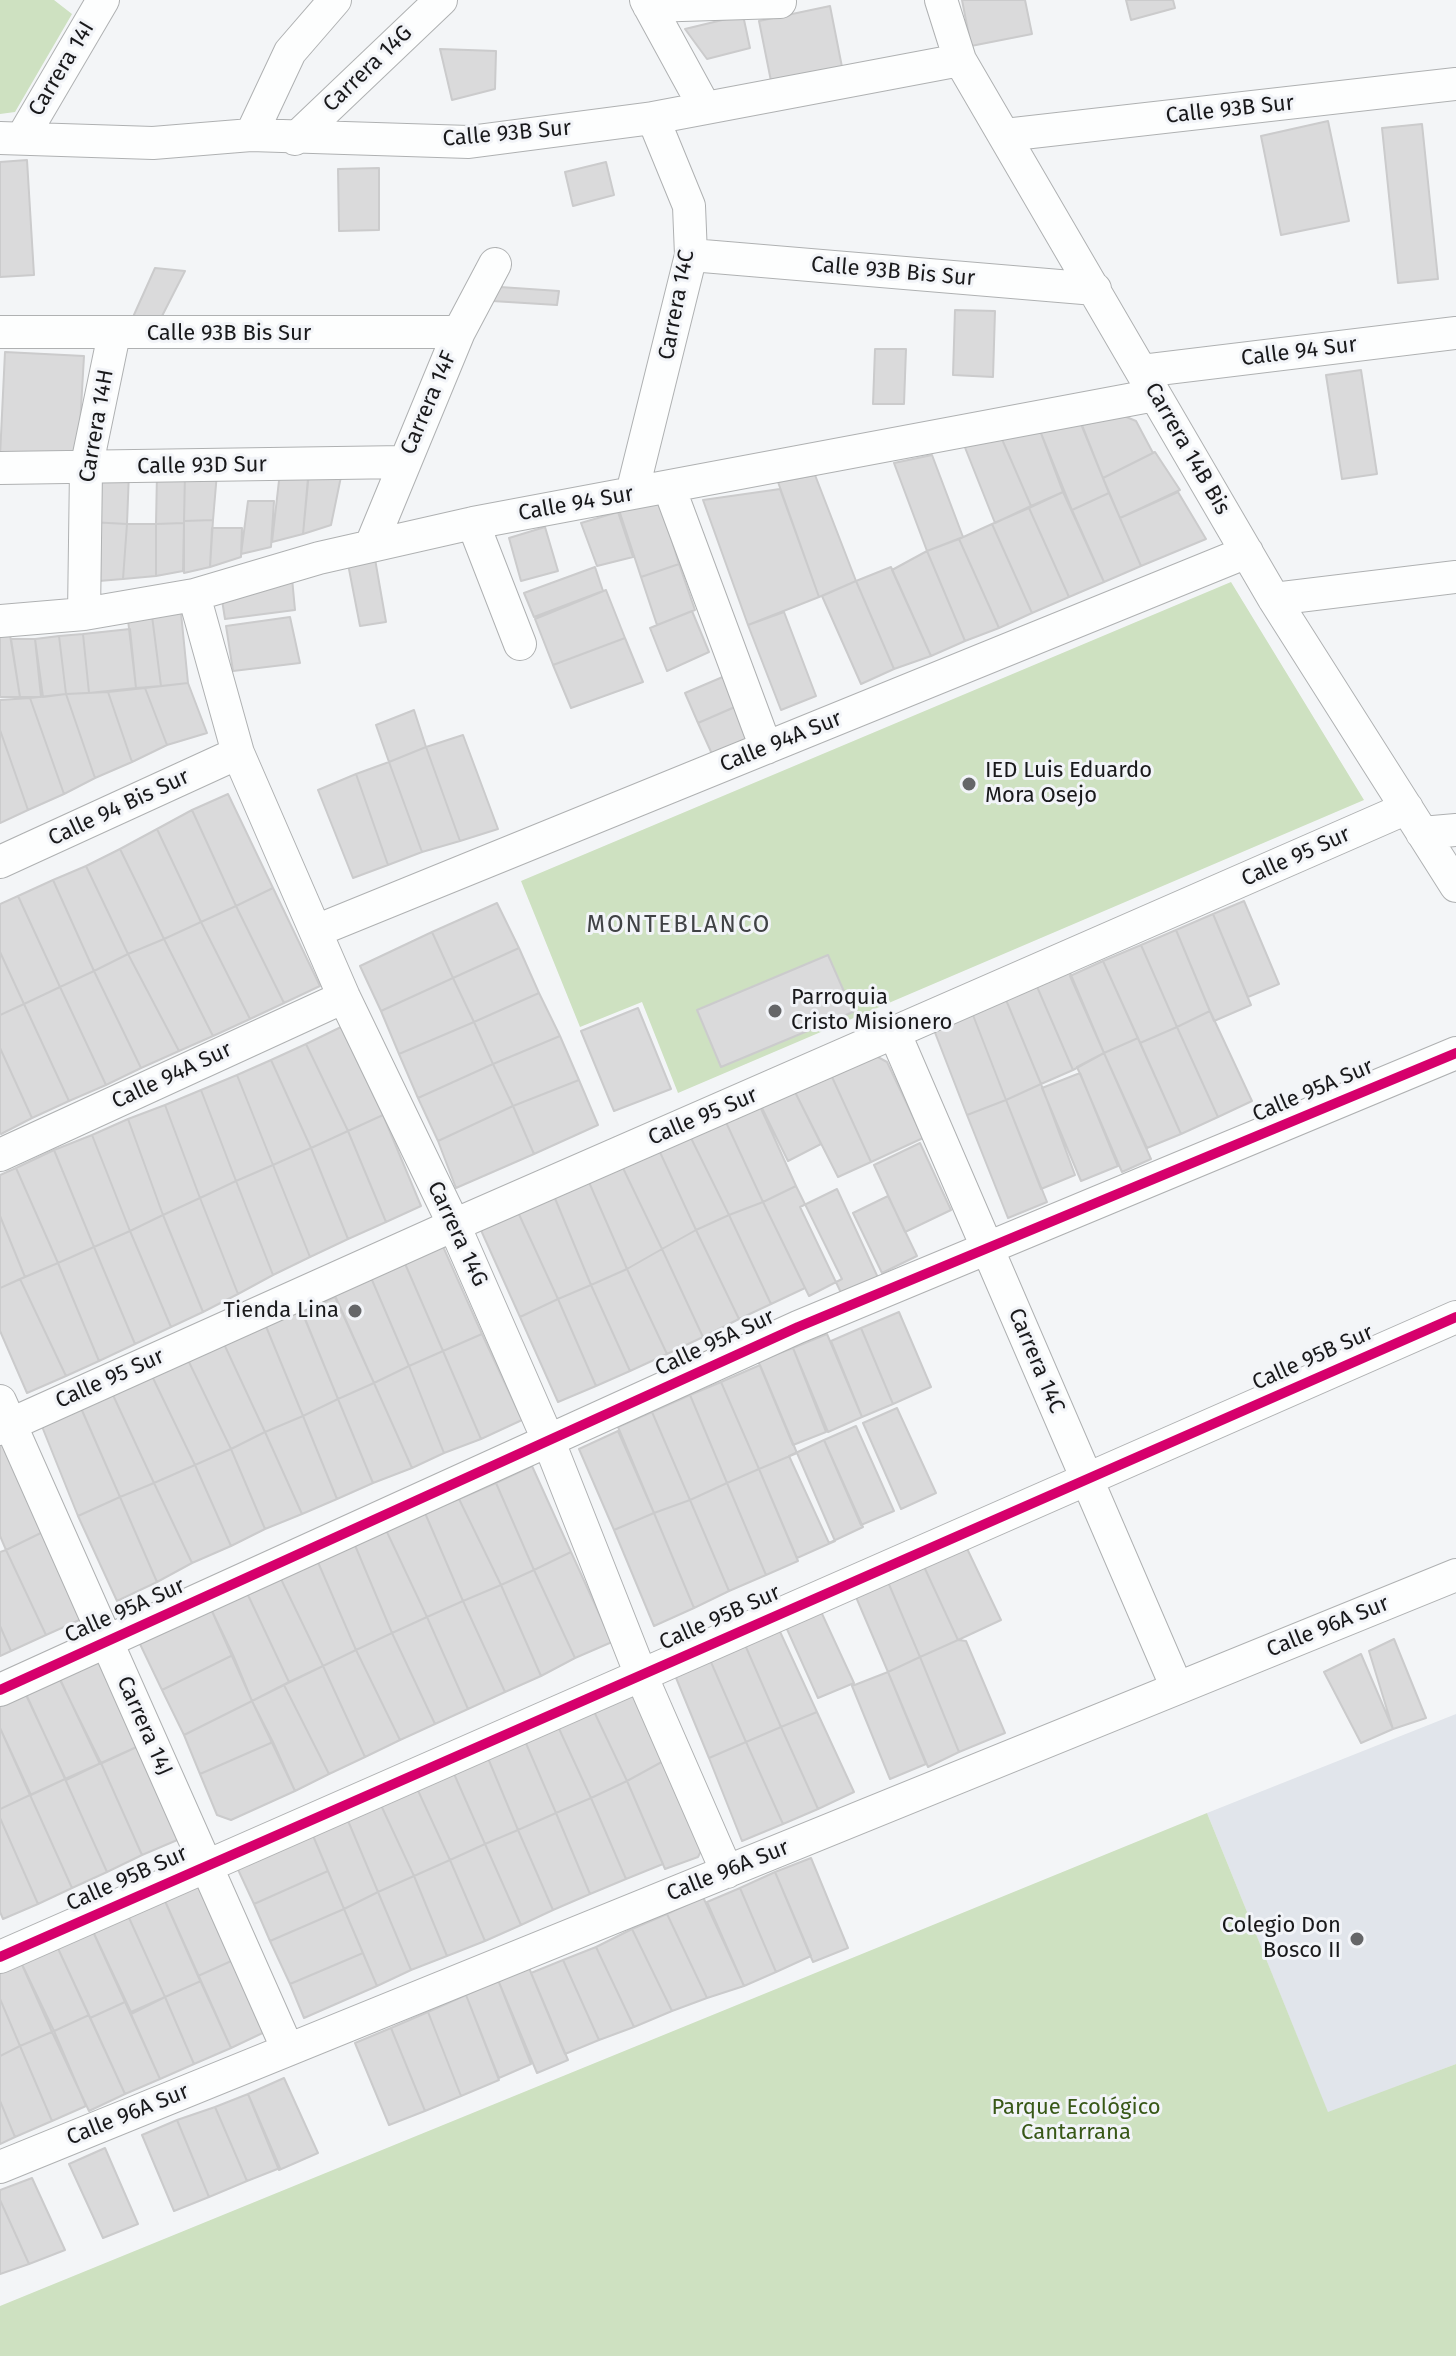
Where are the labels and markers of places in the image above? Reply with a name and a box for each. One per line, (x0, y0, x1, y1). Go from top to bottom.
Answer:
place label: IED Luis Eduardo Mora Osejo (985, 758, 1152, 810)
marker: IED Luis Eduardo Mora Osejo (960, 775, 978, 793)
place label: Parroquia Cristo Misionero (791, 985, 952, 1036)
marker: Parroquia Cristo Misionero (766, 1002, 784, 1020)
place label: Tienda Lina (224, 1298, 339, 1324)
marker: Tienda Lina (346, 1302, 364, 1320)
place label: Colegio Don Bosco II (1222, 1913, 1341, 1964)
marker: Colegio Don Bosco II (1348, 1930, 1366, 1948)

